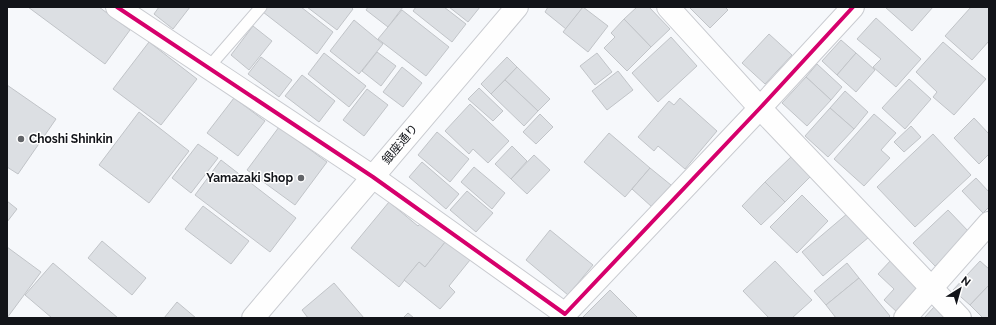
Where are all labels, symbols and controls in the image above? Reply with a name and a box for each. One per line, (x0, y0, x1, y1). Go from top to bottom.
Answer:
street label: 銀座通り (379, 121, 421, 167)
place label: Choshi Shinkin (29, 132, 113, 146)
marker: Choshi Shinkin (16, 134, 26, 144)
place label: Yamazaki Shop (206, 171, 293, 185)
marker: Yamazaki Shop (296, 173, 306, 183)
north arrow (940, 269, 980, 309)
text: N (958, 274, 973, 289)

